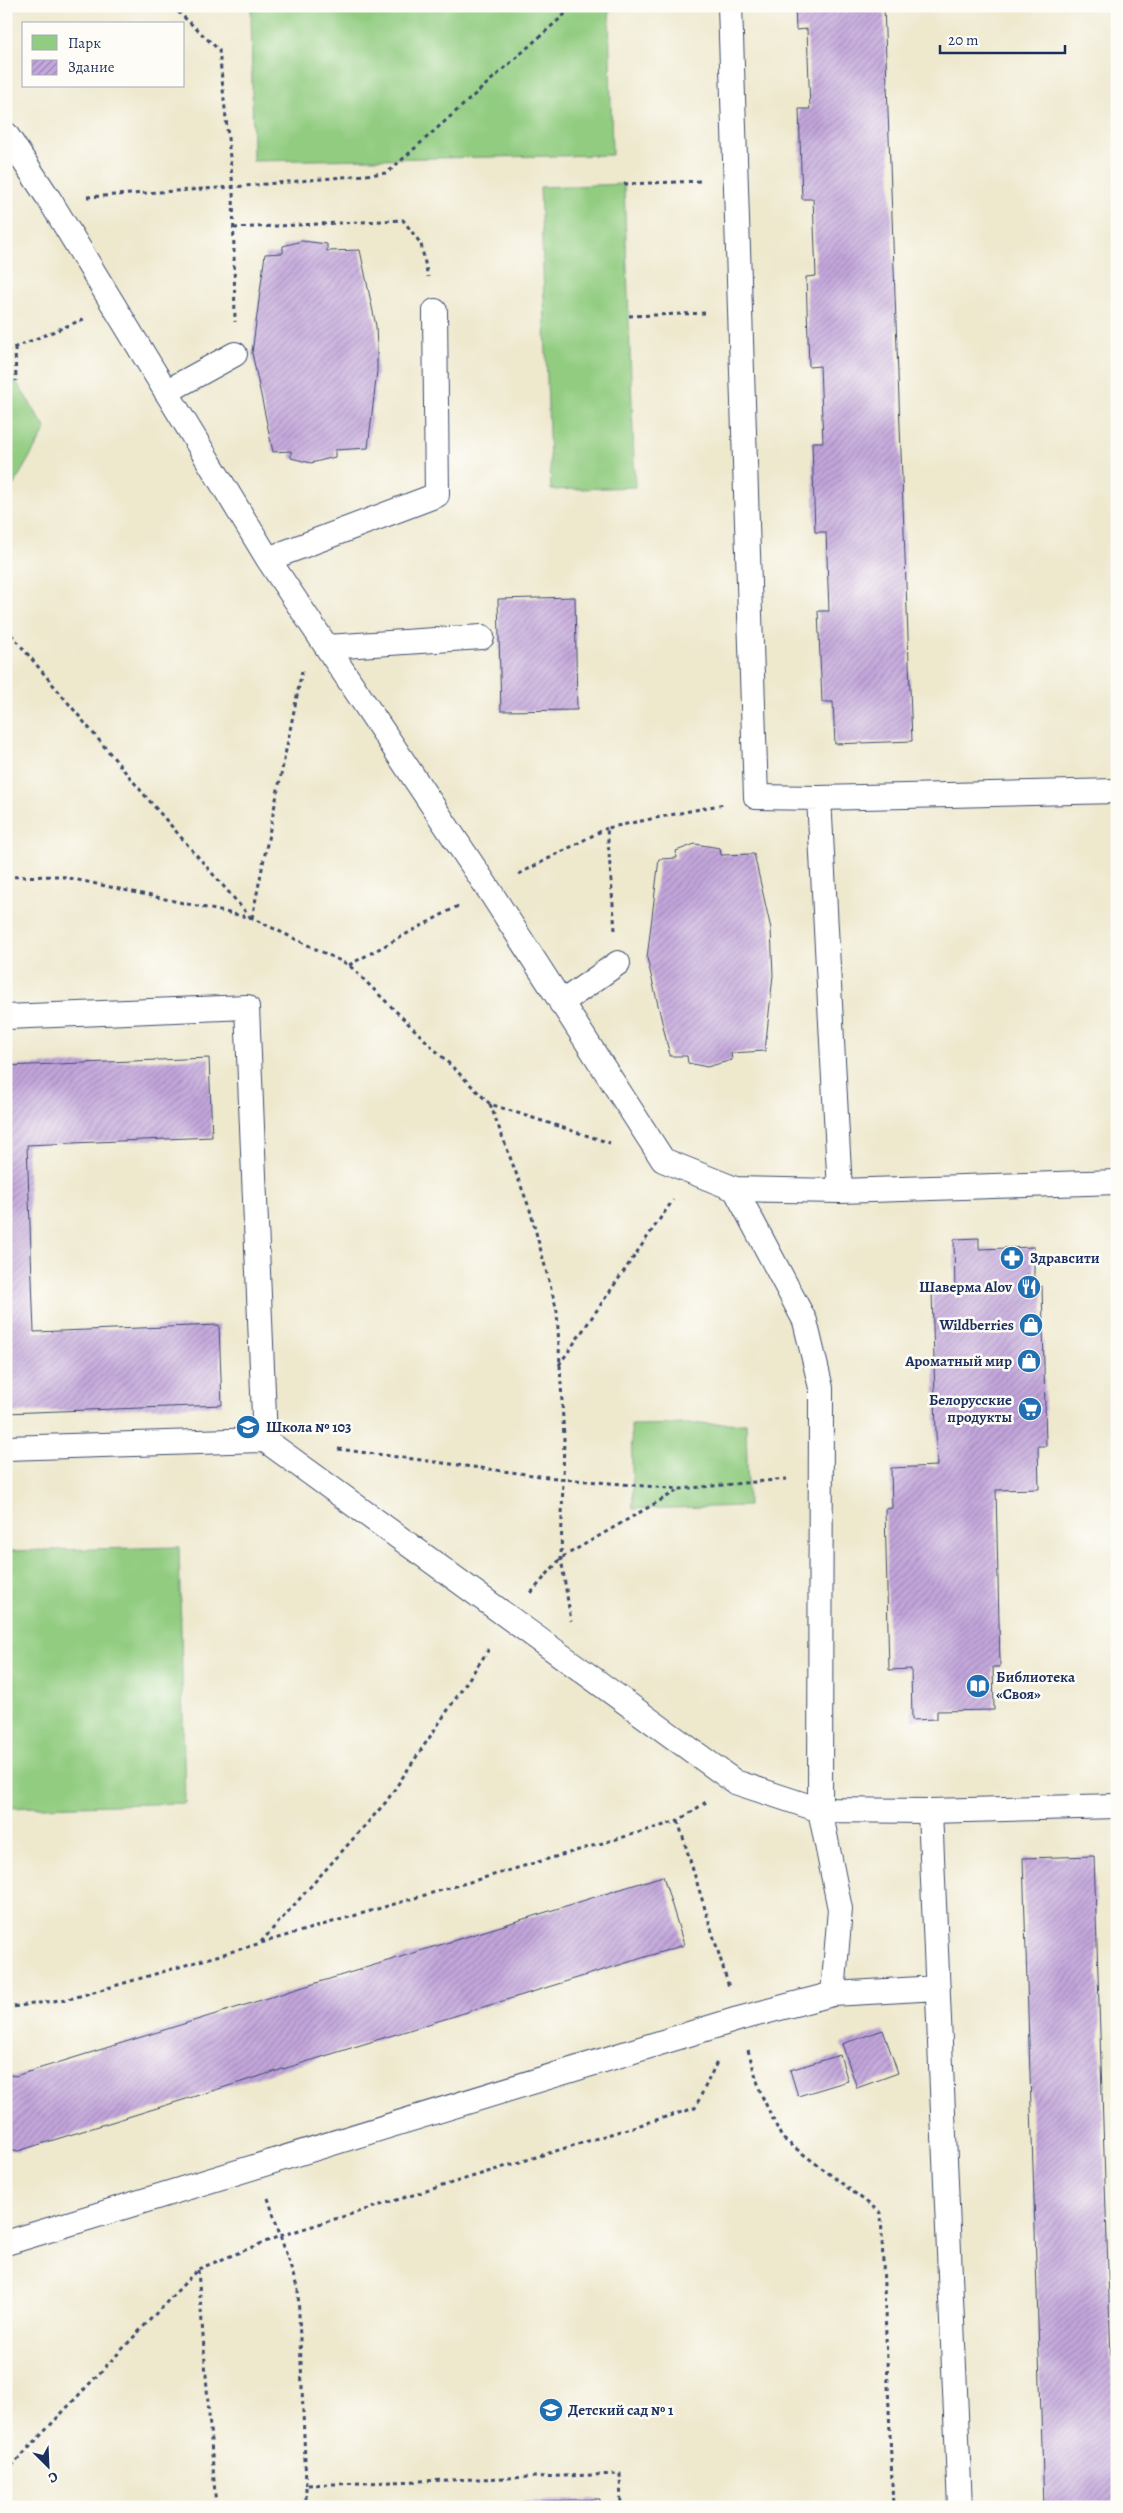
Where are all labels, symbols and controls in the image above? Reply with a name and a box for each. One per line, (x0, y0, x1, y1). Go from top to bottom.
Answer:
legend (22, 22, 185, 88)
scale bar (940, 22, 1066, 54)
text: 20 m (948, 30, 979, 50)
text: Парк (68, 33, 101, 53)
text: Здание (68, 57, 115, 77)
pharmacy icon: Здравсити (999, 1245, 1025, 1271)
place label: Здравсити (1030, 1248, 1100, 1268)
restaurant icon: Шаверма Alov (1016, 1274, 1042, 1300)
place label: Шаверма Alov (919, 1277, 1013, 1297)
shop icon: Wildberries (1018, 1312, 1044, 1338)
place label: Wildberries (939, 1315, 1014, 1335)
shop icon: Ароматный мир (1016, 1348, 1042, 1374)
place label: Ароматный мир (904, 1351, 1012, 1371)
place label: Белорусские продукты (929, 1390, 1012, 1427)
supermarket icon: Белорусские продукты (1017, 1396, 1043, 1422)
school or university icon: Школа № 103 (235, 1414, 261, 1440)
place label: Школа № 103 (266, 1417, 352, 1437)
place label: Библиотека «Своя» (996, 1667, 1076, 1704)
library icon: Библиотека «Своя» (965, 1673, 991, 1699)
school or university icon: Детский сад № 1 (538, 2397, 564, 2423)
place label: Детский сад № 1 (568, 2400, 674, 2420)
north arrow (22, 2440, 72, 2490)
text: С (45, 2467, 61, 2488)

